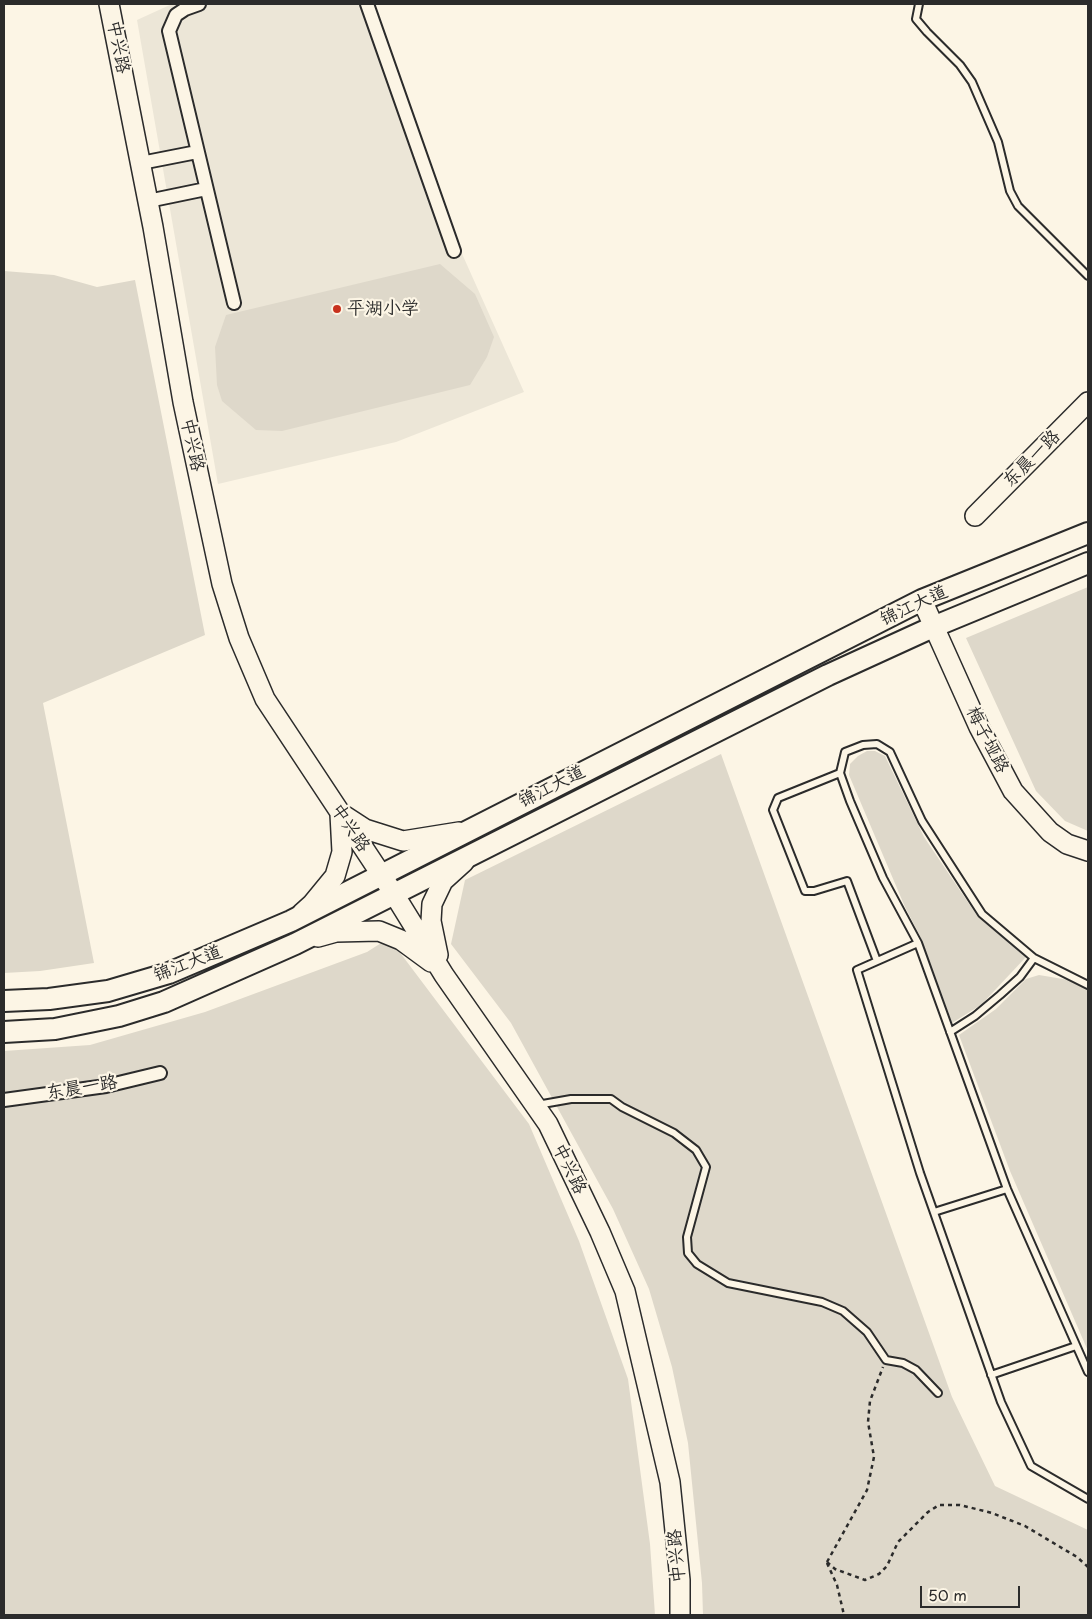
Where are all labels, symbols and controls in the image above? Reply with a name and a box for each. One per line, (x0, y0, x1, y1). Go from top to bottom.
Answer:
street label: 中兴路 (102, 18, 134, 76)
place label: 平湖小学 (347, 298, 419, 320)
marker: 平湖小学 (331, 303, 343, 315)
street label: 中兴路 (176, 416, 208, 474)
street label: 东晨一路 (999, 426, 1065, 492)
street label: 锦江大道 (877, 581, 951, 631)
street label: 梅子垭路 (961, 703, 1013, 777)
street label: 锦江大道 (515, 761, 589, 813)
street label: 中兴路 (326, 800, 374, 856)
street label: 锦江大道 (151, 941, 225, 987)
street label: 东晨一路 (45, 1072, 119, 1104)
street label: 中兴路 (547, 1140, 591, 1198)
street label: 中兴路 (664, 1528, 690, 1584)
scale bar (922, 1576, 1022, 1608)
text: 50 m (928, 1583, 967, 1606)

